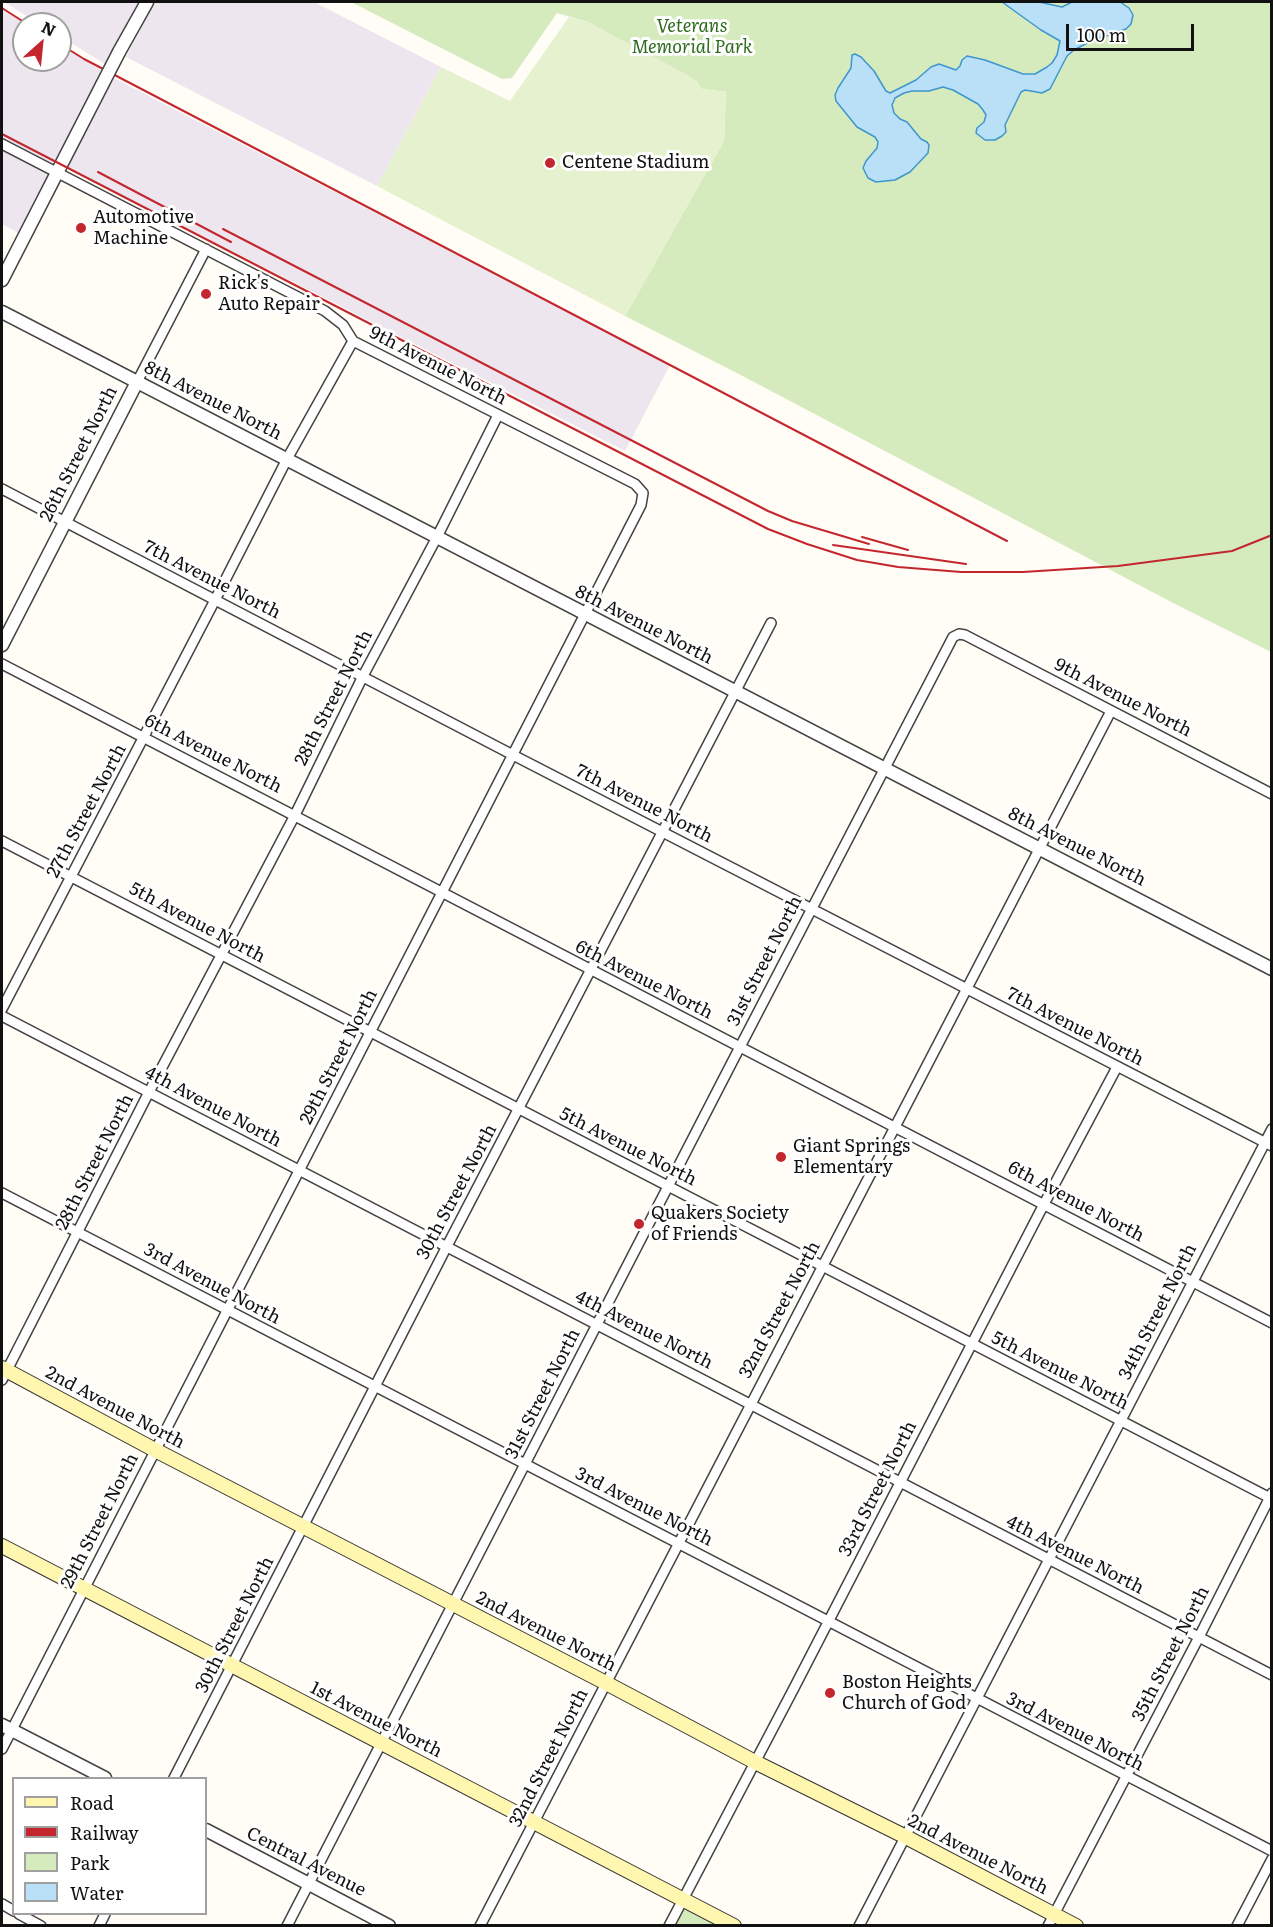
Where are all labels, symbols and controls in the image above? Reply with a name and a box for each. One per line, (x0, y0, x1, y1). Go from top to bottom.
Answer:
north arrow (12, 12, 72, 72)
scale bar (1069, 12, 1196, 50)
text: N (38, 14, 61, 41)
park label: Veterans Memorial Park (631, 16, 753, 58)
text: 100 m (1077, 21, 1126, 48)
place label: Centene Stadium (562, 152, 709, 174)
marker: Centene Stadium (543, 156, 557, 170)
place label: Automotive Machine (93, 207, 194, 250)
marker: Automotive Machine (74, 221, 88, 235)
place label: Rick's Auto Repair (218, 273, 320, 316)
marker: Rick's Auto Repair (199, 287, 213, 301)
street label: 9th Avenue North (366, 322, 510, 410)
street label: 8th Avenue North (141, 357, 285, 445)
street label: 26th Street North (36, 383, 122, 525)
street label: 7th Avenue North (140, 536, 284, 624)
street label: 8th Avenue North (572, 581, 716, 669)
street label: 28th Street North (291, 627, 377, 769)
street label: 9th Avenue North (1051, 654, 1195, 742)
street label: 6th Avenue North (141, 710, 285, 798)
street label: 27th Street North (43, 741, 131, 881)
street label: 7th Avenue North (572, 760, 716, 848)
street label: 8th Avenue North (1005, 803, 1149, 891)
street label: 5th Avenue North (125, 878, 269, 968)
street label: 31st Street North (723, 892, 807, 1030)
street label: 6th Avenue North (572, 936, 716, 1024)
street label: 7th Avenue North (1003, 983, 1147, 1071)
street label: 29th Street North (296, 986, 382, 1128)
street label: 4th Avenue North (141, 1062, 285, 1152)
street label: 28th Street North (52, 1091, 138, 1233)
street label: 5th Avenue North (556, 1103, 700, 1191)
street label: 30th Street North (412, 1121, 502, 1263)
place label: Giant Springs Elementary (793, 1136, 910, 1178)
marker: Giant Springs Elementary (774, 1150, 788, 1164)
street label: 6th Avenue North (1004, 1157, 1148, 1247)
place label: Quakers Society of Friends (651, 1203, 789, 1246)
marker: Quakers Society of Friends (632, 1217, 646, 1231)
street label: 32nd Street North (735, 1238, 825, 1382)
street label: 3rd Avenue North (140, 1239, 284, 1329)
street label: 34th Street North (1114, 1240, 1202, 1384)
street label: 4th Avenue North (572, 1286, 716, 1374)
street label: 31st Street North (501, 1325, 585, 1463)
street label: 5th Avenue North (988, 1327, 1132, 1415)
street label: 2nd Avenue North (42, 1362, 188, 1454)
street label: 33rd Street North (835, 1418, 921, 1560)
street label: 29th Street North (57, 1450, 143, 1592)
street label: 3rd Avenue North (572, 1463, 716, 1551)
street label: 4th Avenue North (1003, 1511, 1147, 1599)
street label: 30th Street North (191, 1553, 279, 1697)
street label: 35th Street North (1128, 1583, 1214, 1725)
street label: 2nd Avenue North (472, 1587, 620, 1677)
place label: Boston Heights Church of God (842, 1672, 972, 1714)
street label: 1st Avenue North (306, 1677, 446, 1763)
street label: 32nd Street North (505, 1685, 593, 1831)
marker: Boston Heights Church of God (823, 1686, 837, 1700)
street label: 3rd Avenue North (1003, 1688, 1147, 1776)
legend (12, 1777, 207, 1915)
text: Road (70, 1789, 114, 1816)
street label: 2nd Avenue North (904, 1810, 1052, 1900)
text: Railway (70, 1819, 139, 1846)
street label: Central Avenue (243, 1823, 369, 1901)
text: Park (70, 1849, 109, 1876)
text: Water (70, 1879, 123, 1906)

